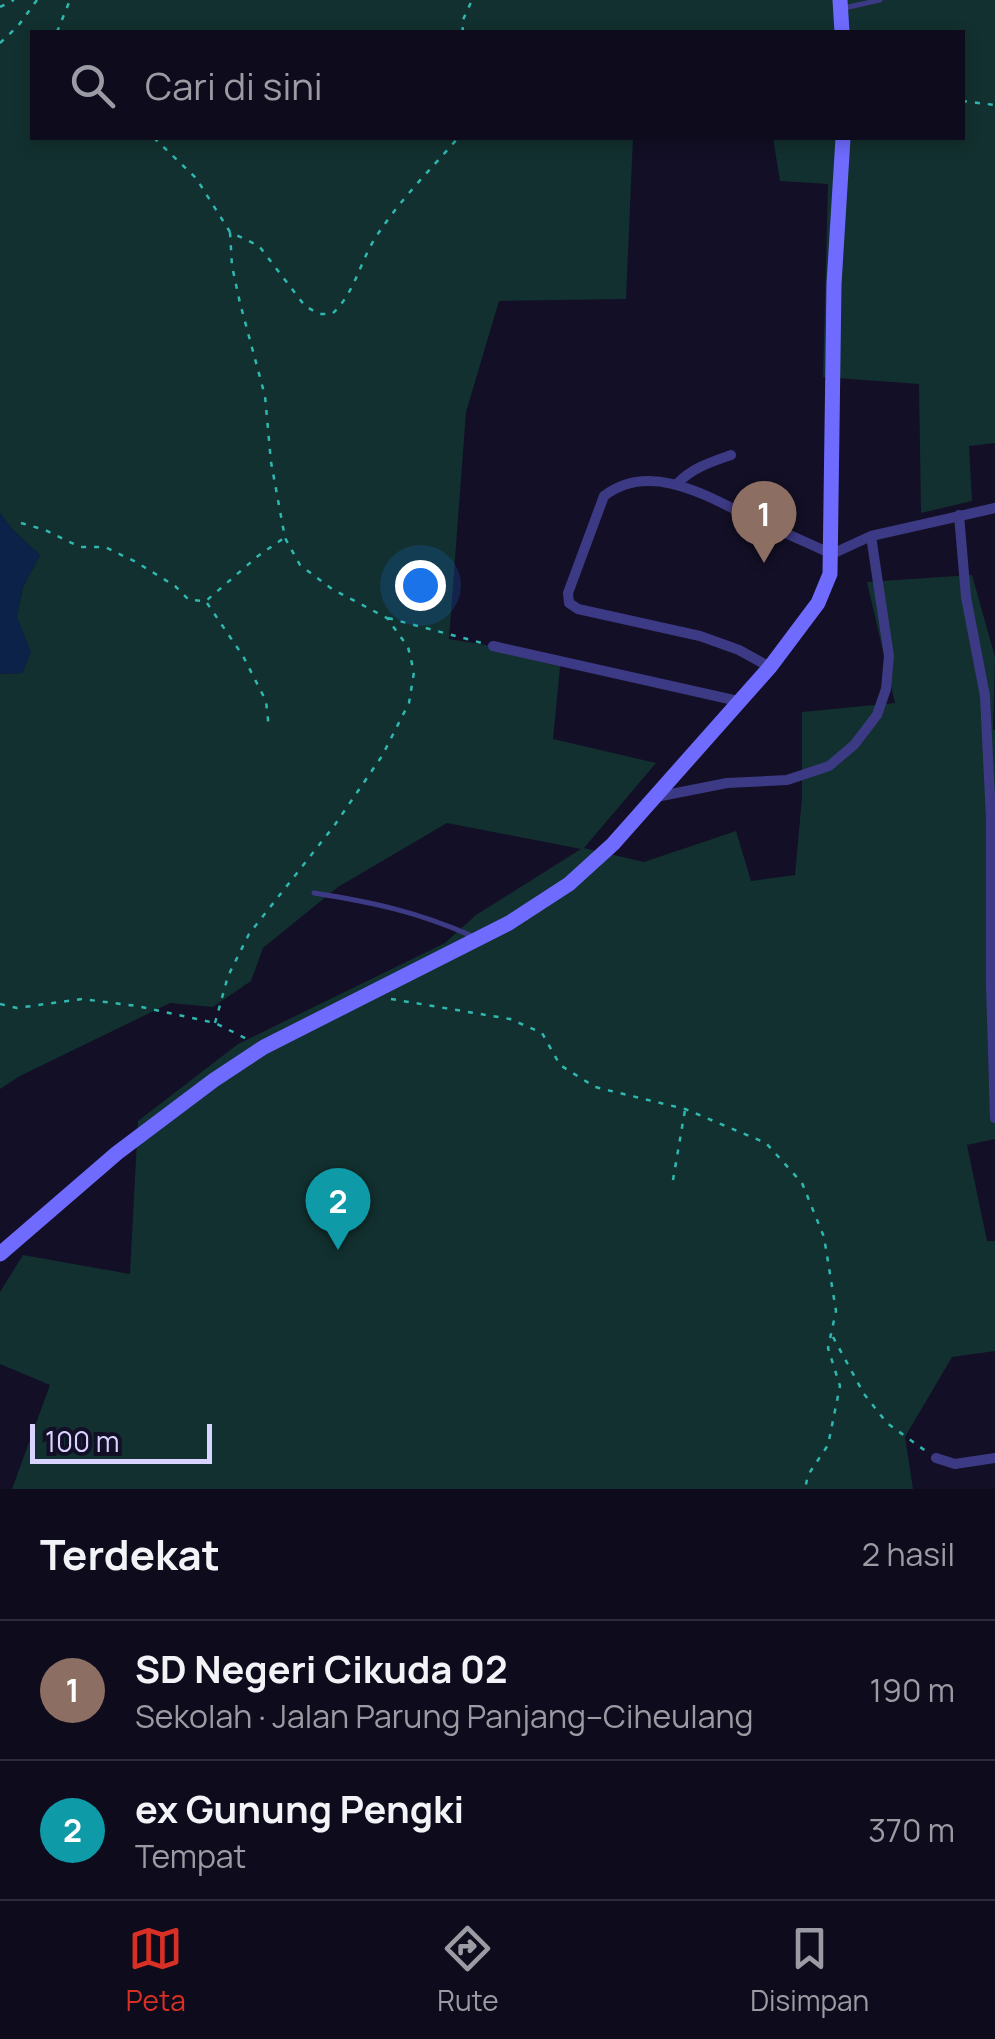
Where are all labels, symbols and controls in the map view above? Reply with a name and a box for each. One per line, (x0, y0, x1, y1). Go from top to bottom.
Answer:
search box (30, 30, 965, 140)
icon: search (65, 58, 120, 113)
text: Cari di sini (145, 59, 323, 111)
pin: 1 (732, 480, 796, 563)
your location (395, 560, 446, 611)
pin: 2 (306, 1168, 370, 1250)
scale bar (30, 1419, 212, 1464)
text: 100 m (45, 1422, 119, 1460)
text: Terdekat (40, 1525, 220, 1583)
text: 2 hasil (862, 1532, 955, 1576)
text: SD Negeri Cikuda 02 (135, 1642, 508, 1694)
text: 1 (65, 1668, 80, 1712)
text: 190 m (870, 1668, 955, 1712)
text: Sekolah · Jalan Parung Panjang–Ciheulang (135, 1694, 753, 1738)
text: ex Gunung Pengki (135, 1782, 464, 1834)
text: 2 (63, 1808, 82, 1852)
text: 370 m (868, 1808, 955, 1852)
text: Tempat (135, 1834, 246, 1878)
tab: Peta (126, 1921, 186, 2019)
tab: Rute (437, 1921, 499, 2019)
tab: Disimpan (750, 1921, 869, 2019)

